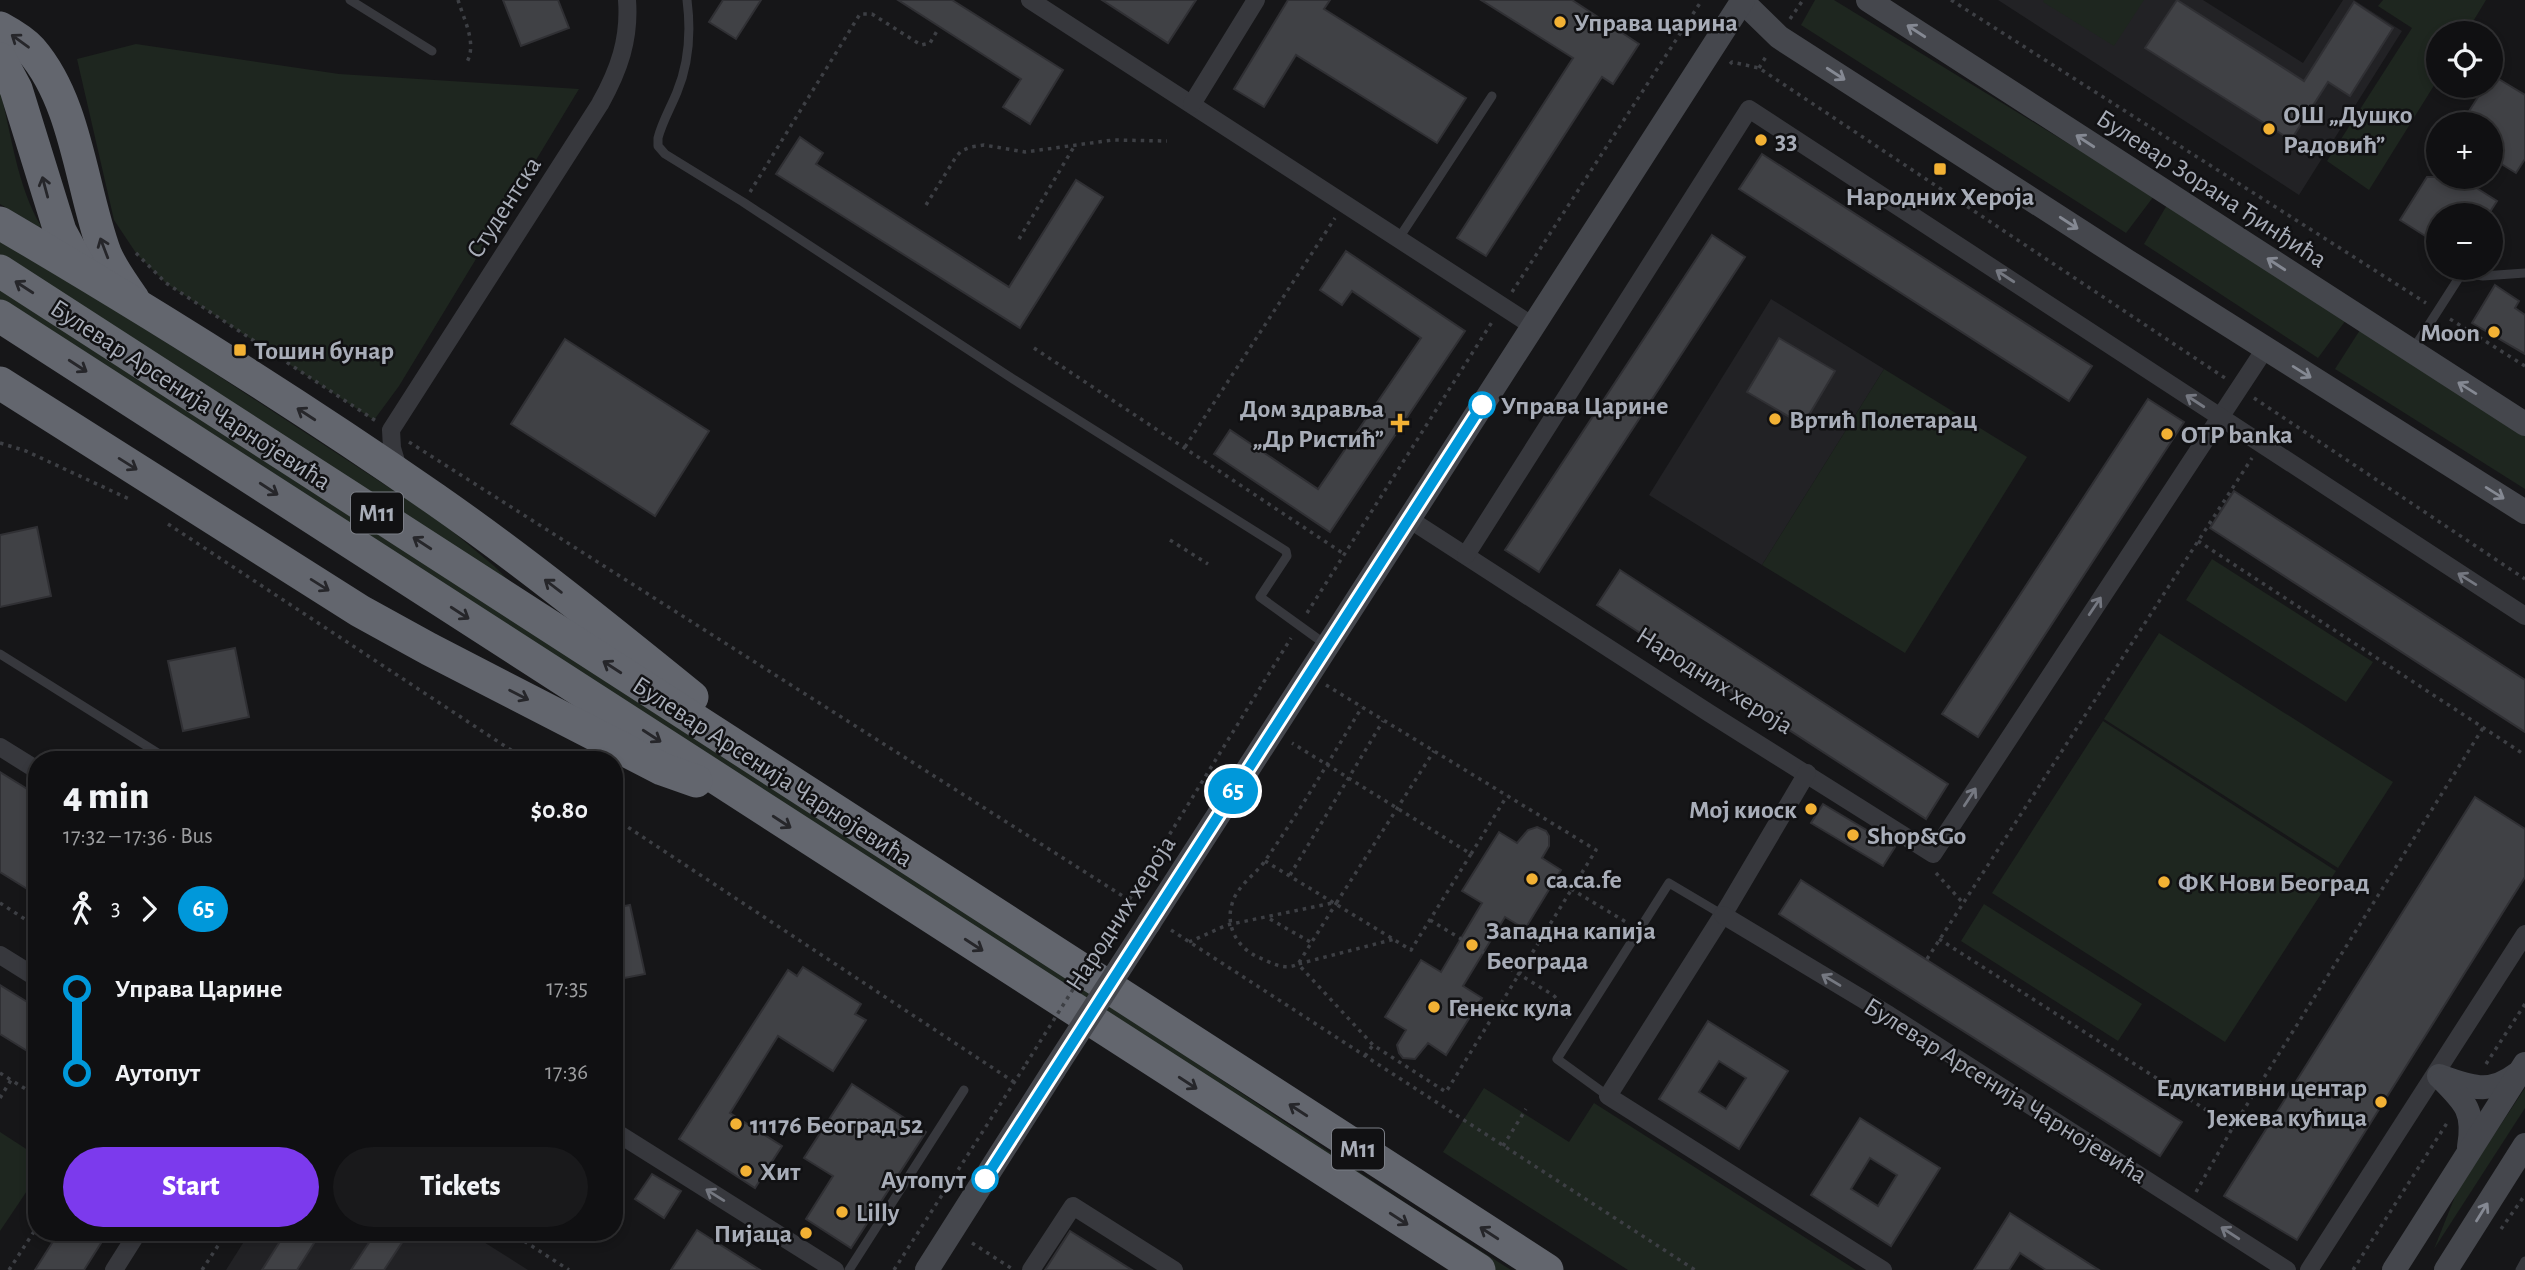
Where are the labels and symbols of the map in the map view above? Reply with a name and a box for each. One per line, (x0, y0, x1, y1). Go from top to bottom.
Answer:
place label: Управа царина (1574, 10, 1738, 36)
marker: Управа царина (1552, 14, 1568, 30)
one-way arrow (1907, 24, 1927, 38)
one-way arrow (10, 34, 29, 49)
one-way arrow (1826, 67, 1845, 82)
place label: ОШ „Душко Радовић” (2283, 102, 2413, 158)
street label: Булевар Зорана Ђинђића (2092, 105, 2331, 273)
marker: ОШ „Душко Радовић” (2261, 121, 2277, 137)
place label: 33 (1775, 128, 1797, 154)
marker: 33 (1753, 132, 1769, 148)
one-way arrow (2076, 134, 2095, 148)
street label: Студентска (462, 152, 546, 263)
marker: Народних Хероја (1932, 161, 1948, 177)
one-way arrow (38, 177, 51, 199)
place label: Народних Хероја (1846, 184, 2034, 210)
one-way arrow (2058, 217, 2078, 231)
one-way arrow (97, 238, 110, 260)
one-way arrow (2267, 257, 2286, 272)
one-way arrow (1995, 269, 2015, 283)
one-way arrow (15, 280, 35, 294)
street label: Булевар Арсенија Чарнојевића (46, 295, 335, 495)
place label: Moon (2420, 320, 2480, 346)
marker: Moon (2486, 324, 2502, 340)
place label: Тошин бунар (254, 338, 394, 364)
marker: Тошин бунар (232, 342, 248, 358)
one-way arrow (68, 359, 87, 373)
one-way arrow (2292, 365, 2311, 379)
one-way arrow (2458, 380, 2478, 394)
marker: Управа Царине (1469, 392, 1495, 418)
place label: Управа Царине (1501, 393, 1668, 419)
one-way arrow (2186, 394, 2205, 408)
place label: Дом здравља „Др Ристић” (1240, 396, 1384, 452)
one-way arrow (297, 407, 316, 421)
place label: Вртић Полетарац (1789, 407, 1977, 433)
marker: Вртић Полетарац (1767, 411, 1783, 427)
marker: Дом здравља „Др Ристић” (1390, 413, 1410, 433)
place label: OTP banka (2181, 422, 2293, 448)
marker: OTP banka (2159, 426, 2175, 442)
one-way arrow (117, 457, 137, 471)
one-way arrow (259, 482, 279, 496)
one-way arrow (2484, 486, 2504, 500)
road number: M11 (351, 492, 403, 534)
one-way arrow (412, 535, 432, 549)
one-way arrow (2458, 572, 2478, 586)
one-way arrow (310, 578, 329, 593)
one-way arrow (544, 579, 563, 594)
one-way arrow (2088, 597, 2102, 616)
one-way arrow (450, 606, 470, 620)
street label: Народних хероја (1632, 622, 1798, 739)
one-way arrow (603, 660, 622, 674)
street label: Булевар Арсенија Чарнојевића (628, 672, 917, 872)
one-way arrow (508, 689, 529, 703)
one-way arrow (642, 728, 661, 743)
line badge: 65 (1202, 768, 1264, 814)
one-way arrow (1964, 787, 1978, 807)
place label: Мој киоск (1689, 797, 1797, 823)
marker: Мој киоск (1803, 801, 1819, 817)
one-way arrow (772, 815, 792, 829)
place label: Shop&Go (1867, 823, 1967, 849)
marker: Shop&Go (1845, 827, 1861, 843)
street label: Народних хероја (1061, 831, 1181, 996)
place label: ca.ca.fe (1546, 867, 1622, 893)
place label: ФК Нови Београд (2178, 870, 2370, 896)
marker: ca.ca.fe (1524, 871, 1540, 887)
marker: ФК Нови Београд (2156, 874, 2172, 890)
place label: Западна капија Београда (1486, 918, 1656, 974)
marker: Западна капија Београда (1464, 937, 1480, 953)
one-way arrow (964, 938, 983, 952)
one-way arrow (1821, 973, 1841, 987)
street label: Булевар Арсенија Чарнојевића (1859, 993, 2152, 1189)
place label: Генекс кула (1448, 995, 1572, 1021)
marker: Генекс кула (1426, 999, 1442, 1015)
place label: Едукативни центар Јежева кућица (2156, 1075, 2367, 1131)
one-way arrow (1177, 1076, 1197, 1090)
marker: Едукативни центар Јежева кућица (2373, 1094, 2389, 1110)
one-way arrow (1289, 1103, 1308, 1117)
place label: 11176 Београд 52 (750, 1112, 923, 1138)
marker: 11176 Београд 52 (728, 1116, 744, 1132)
road number: M11 (1332, 1128, 1384, 1170)
place label: Хит (760, 1159, 801, 1185)
marker: Хит (738, 1163, 754, 1179)
marker: Аутопут (972, 1166, 998, 1192)
place label: Аутопут (881, 1167, 967, 1193)
one-way arrow (706, 1187, 726, 1201)
place label: Lilly (856, 1200, 900, 1226)
one-way arrow (2476, 1203, 2490, 1223)
marker: Lilly (834, 1204, 850, 1220)
one-way arrow (1389, 1211, 1408, 1226)
place label: Пијаца (714, 1221, 792, 1247)
marker: Пијаца (798, 1225, 814, 1241)
one-way arrow (1480, 1226, 1500, 1240)
one-way arrow (2221, 1226, 2240, 1240)

